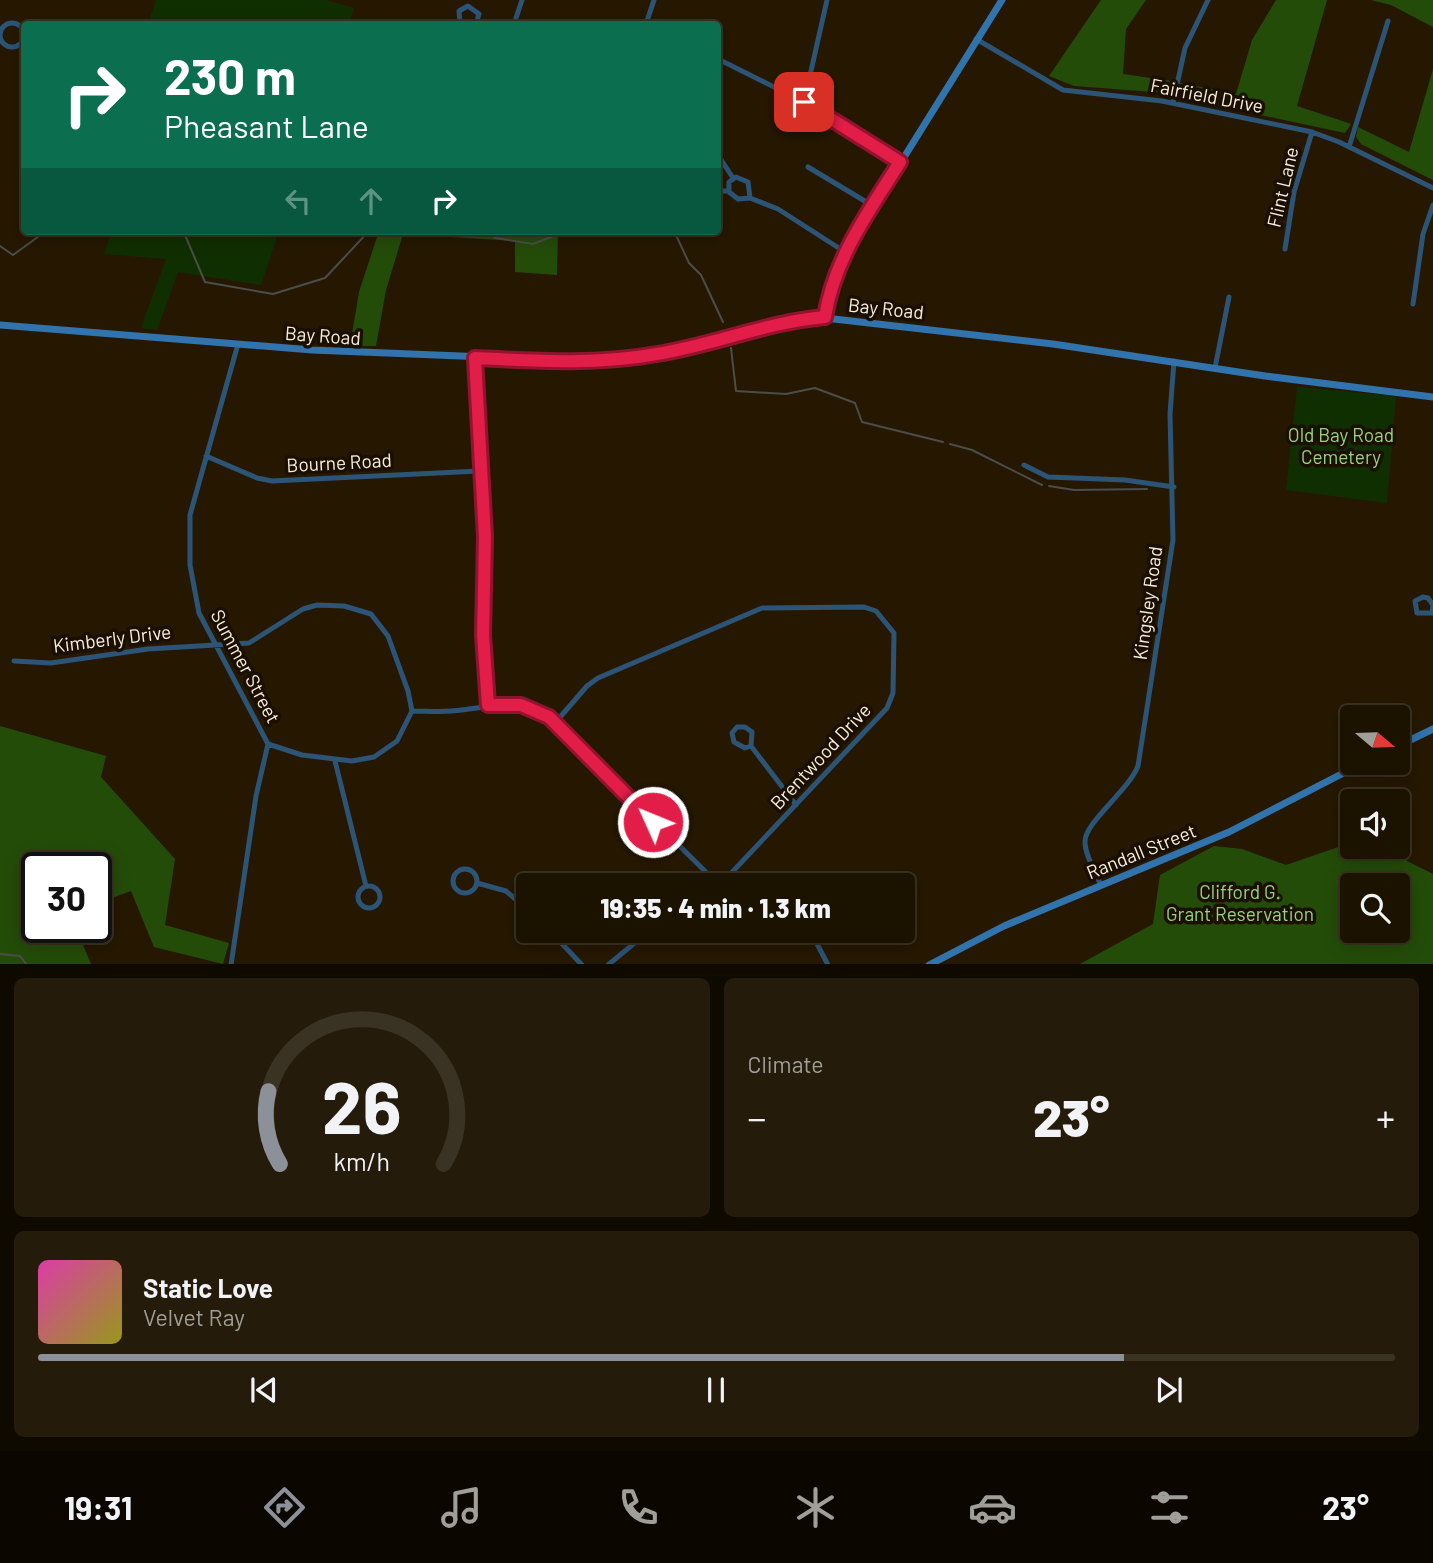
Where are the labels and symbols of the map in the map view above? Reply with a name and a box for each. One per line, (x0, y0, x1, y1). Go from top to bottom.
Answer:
pin (774, 72, 834, 132)
street label: Fairfield Drive (1149, 73, 1265, 117)
street label: Flint Lane (1262, 145, 1302, 229)
street label: Bay Road (847, 293, 925, 323)
street label: Bay Road (284, 321, 362, 349)
park label: Old Bay Road Cemetery (1288, 423, 1394, 468)
street label: Bourne Road (286, 448, 392, 476)
street label: Kingsley Road (1128, 545, 1166, 661)
street label: Summer Street (206, 605, 286, 727)
street label: Kimberly Drive (52, 619, 172, 657)
street label: Brentwood Drive (765, 698, 875, 814)
north arrow (1340, 705, 1410, 775)
position arrow (616, 785, 690, 859)
street label: Randall Street (1083, 819, 1199, 883)
speed limit sign: 30 (21, 852, 112, 943)
park label: Clifford G. Grant Reservation (1166, 880, 1314, 925)

